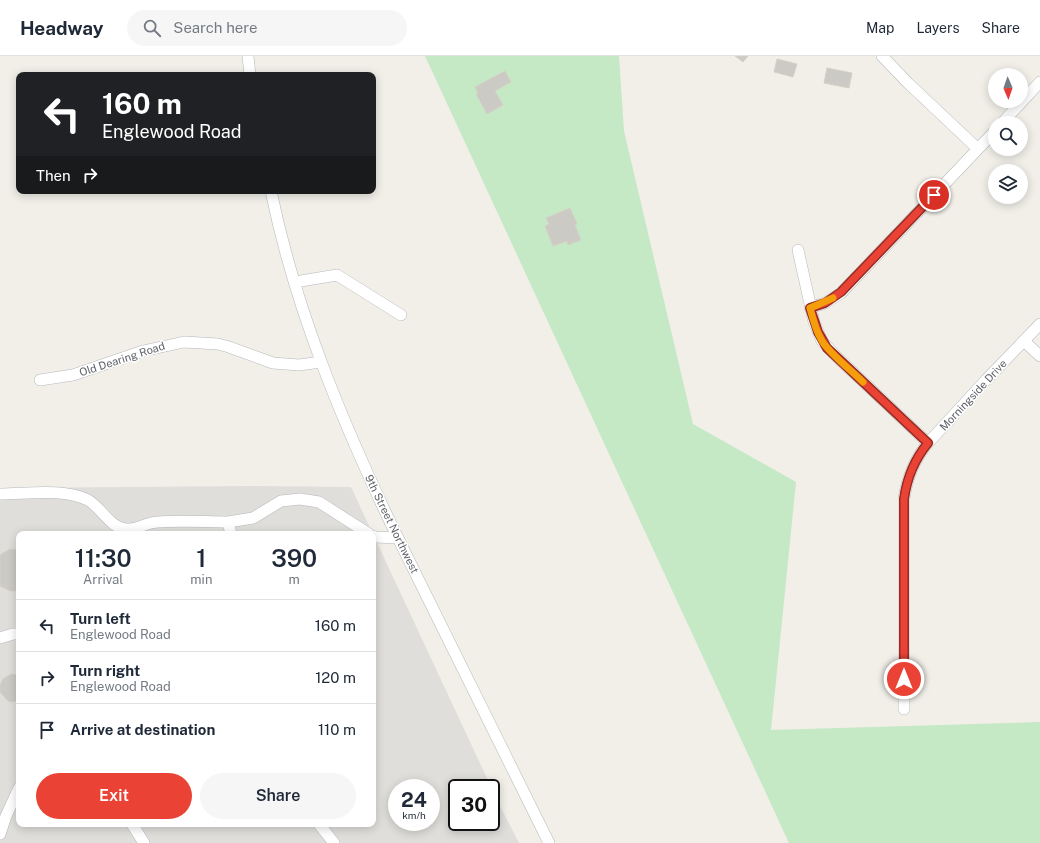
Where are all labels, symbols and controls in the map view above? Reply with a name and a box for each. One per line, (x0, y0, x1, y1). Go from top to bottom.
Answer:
search box (127, 10, 407, 46)
text: Headway (20, 17, 103, 39)
icon: search (141, 17, 163, 39)
text: Search here (173, 19, 258, 36)
text: Map (866, 20, 894, 36)
text: Layers (916, 20, 960, 36)
text: Share (982, 20, 1020, 36)
north arrow (988, 68, 1028, 108)
map controls (988, 68, 1028, 204)
text: 160 m (102, 87, 182, 120)
icon: left (36, 88, 88, 140)
button: search (988, 116, 1028, 156)
text: Englewood Road (102, 121, 242, 142)
icon: right (79, 164, 101, 186)
button: layers (988, 164, 1028, 204)
text: Then (36, 167, 71, 184)
pin (917, 178, 951, 212)
icon: arrive (923, 184, 945, 206)
street label: Old Dearing Road (78, 340, 166, 378)
street label: Morningside Drive (937, 357, 1009, 433)
street label: 9th Street Northwest (363, 473, 421, 575)
text: 11:30 (75, 544, 132, 572)
text: 1 (196, 544, 206, 572)
text: 390 (271, 544, 317, 572)
text: Arrival (83, 572, 123, 587)
text: min (190, 572, 212, 587)
text: m (289, 572, 300, 587)
text: Turn left (70, 610, 131, 627)
icon: left (36, 615, 58, 637)
text: 160 m (315, 617, 356, 634)
text: Englewood Road (70, 627, 171, 642)
position arrow (883, 658, 925, 700)
text: Turn right (70, 662, 140, 679)
icon: right (36, 667, 58, 689)
text: 120 m (315, 669, 356, 686)
text: Englewood Road (70, 679, 171, 694)
icon: arrive (36, 719, 58, 741)
text: Arrive at destination (70, 721, 215, 738)
text: 110 m (318, 721, 356, 738)
button: Exit (36, 773, 192, 819)
button: Share (200, 773, 356, 819)
speed limit sign: 30 (448, 779, 500, 831)
text: 24 (401, 788, 427, 812)
text: km/h (402, 809, 426, 821)

